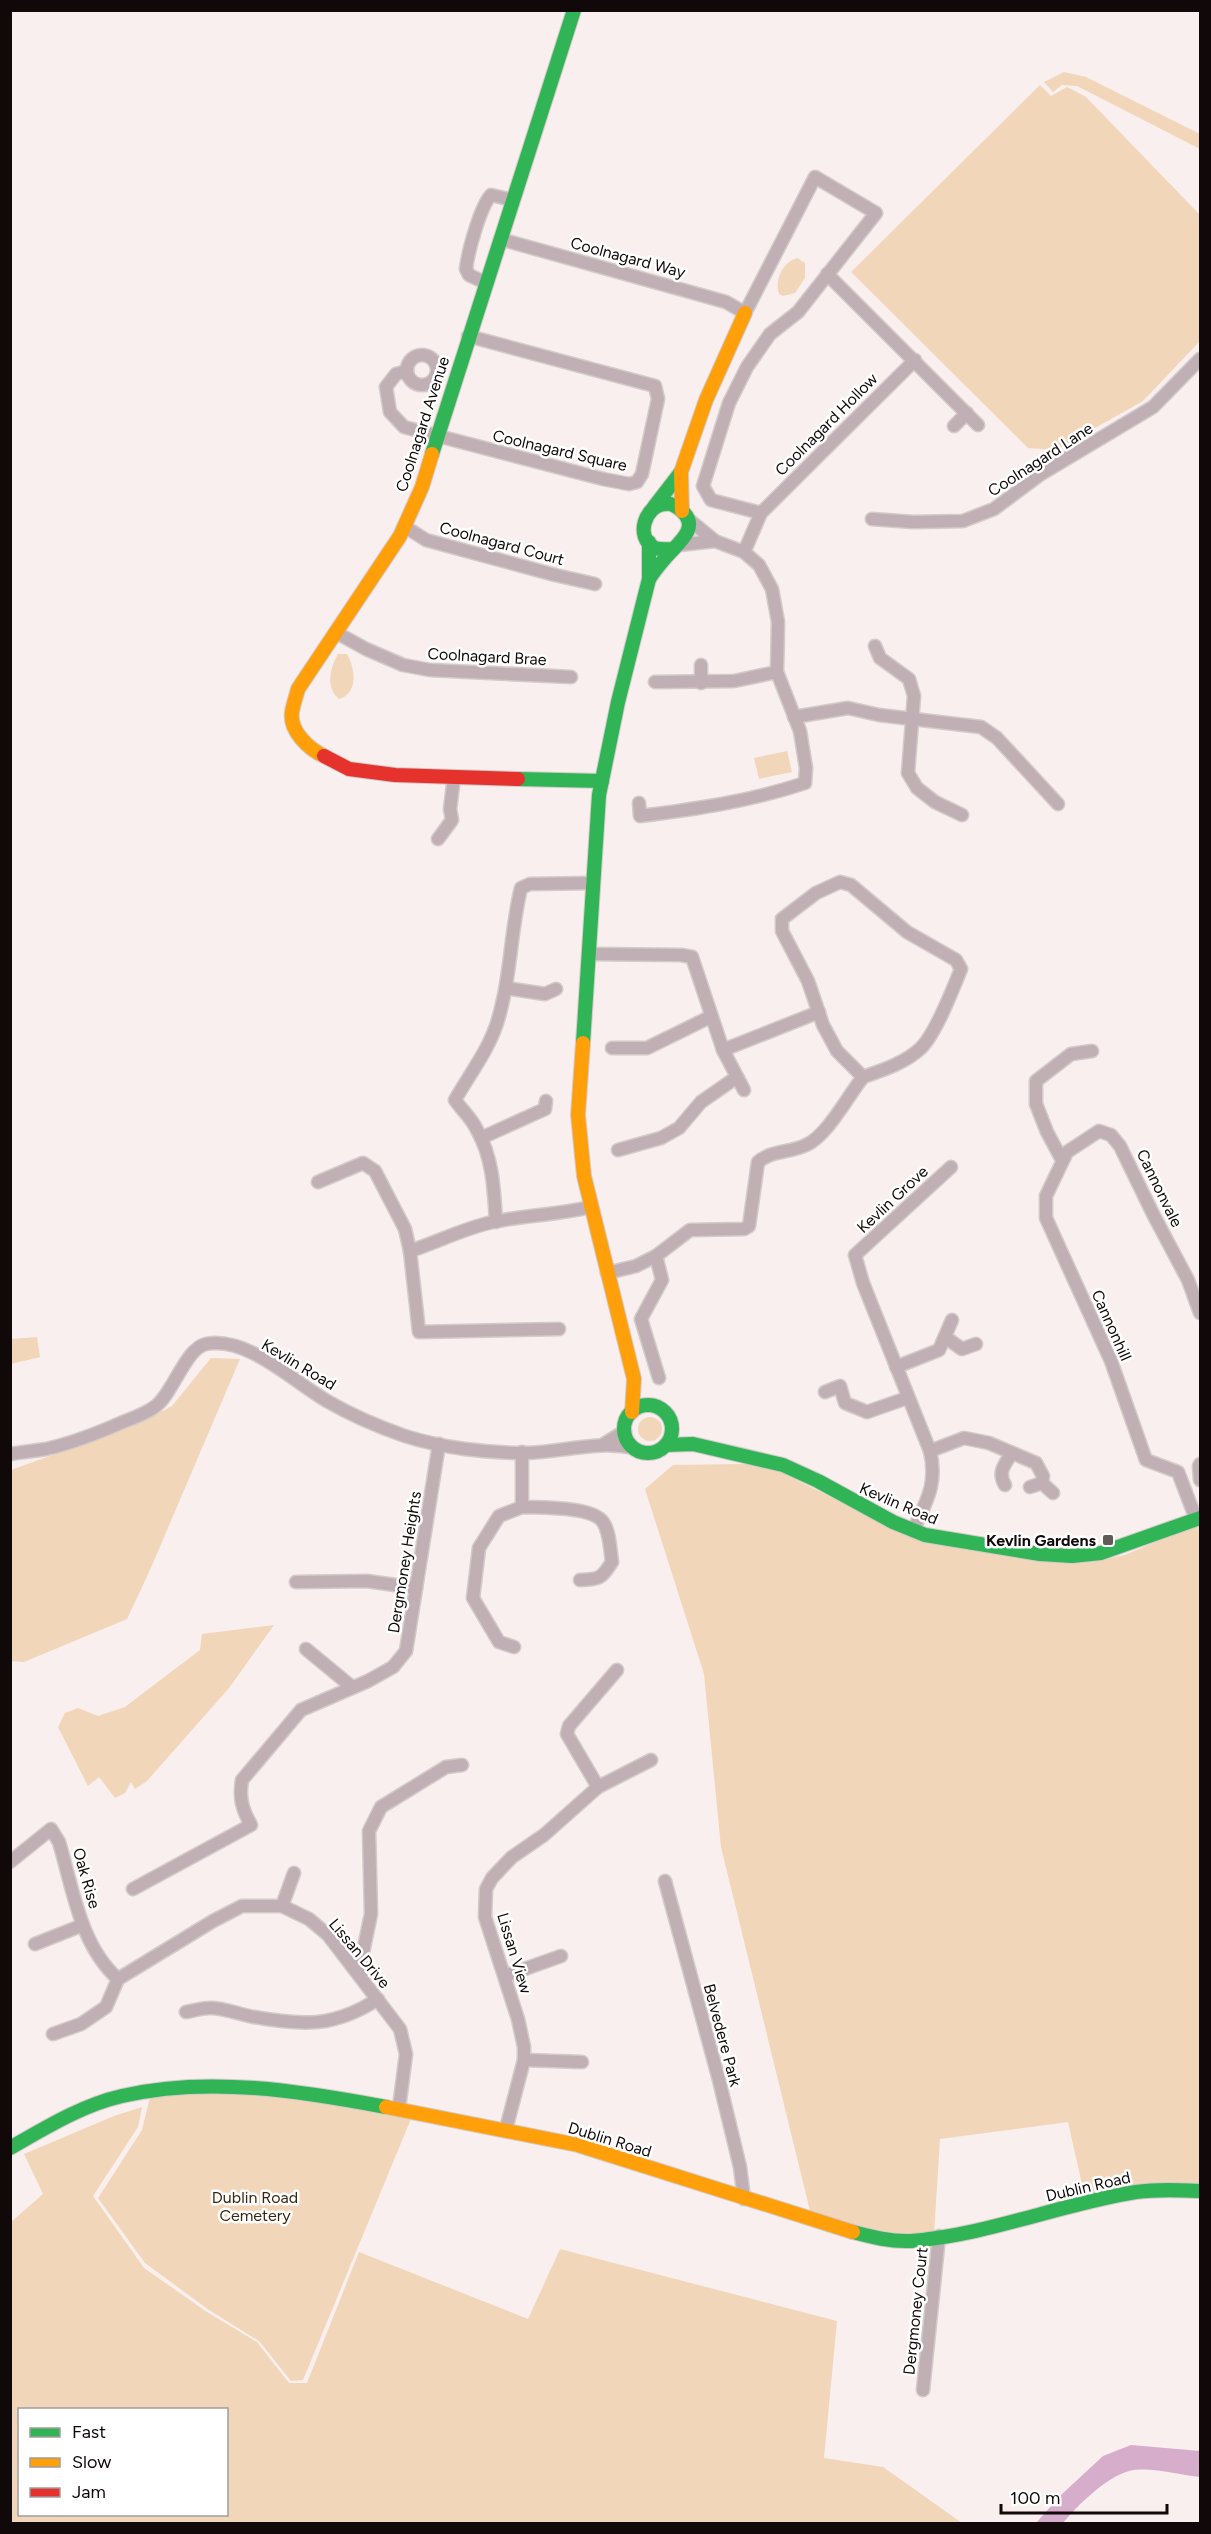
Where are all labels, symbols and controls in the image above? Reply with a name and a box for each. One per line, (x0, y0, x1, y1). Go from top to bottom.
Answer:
street label: Coolnagard Way (568, 233, 688, 282)
street label: Coolnagard Avenue (392, 354, 453, 494)
street label: Coolnagard Hollow (771, 369, 882, 479)
street label: Coolnagard Lane (984, 418, 1096, 500)
street label: Coolnagard Square (491, 426, 629, 475)
street label: Coolnagard Court (437, 518, 566, 569)
street label: Coolnagard Brae (427, 644, 547, 669)
street label: Cannonvale (1133, 1146, 1187, 1230)
street label: Kevlin Grove (853, 1162, 932, 1237)
street label: Cannonhill (1088, 1287, 1136, 1364)
street label: Kevlin Road (258, 1335, 339, 1394)
street label: Kevlin Road (857, 1478, 941, 1529)
street label: Dergmoney Heights (384, 1490, 425, 1634)
place label: Kevlin Gardens (986, 1531, 1097, 1550)
marker: Kevlin Gardens (1101, 1533, 1115, 1547)
street label: Oak Rise (69, 1846, 104, 1911)
street label: Lissan View (493, 1910, 536, 1996)
street label: Lissan Drive (325, 1915, 394, 1992)
street label: Belvedere Park (700, 1982, 745, 2089)
street label: Dublin Road (566, 2118, 654, 2161)
street label: Dublin Road (1044, 2168, 1132, 2205)
park label: Dublin Road Cemetery (212, 2188, 298, 2225)
street label: Dergmoney Court (899, 2246, 932, 2376)
legend (18, 2408, 228, 2516)
text: Fast (72, 2421, 106, 2443)
text: Slow (72, 2451, 111, 2473)
scale bar (1001, 2477, 1168, 2515)
text: Jam (72, 2481, 106, 2503)
text: 100 m (1010, 2487, 1060, 2509)

